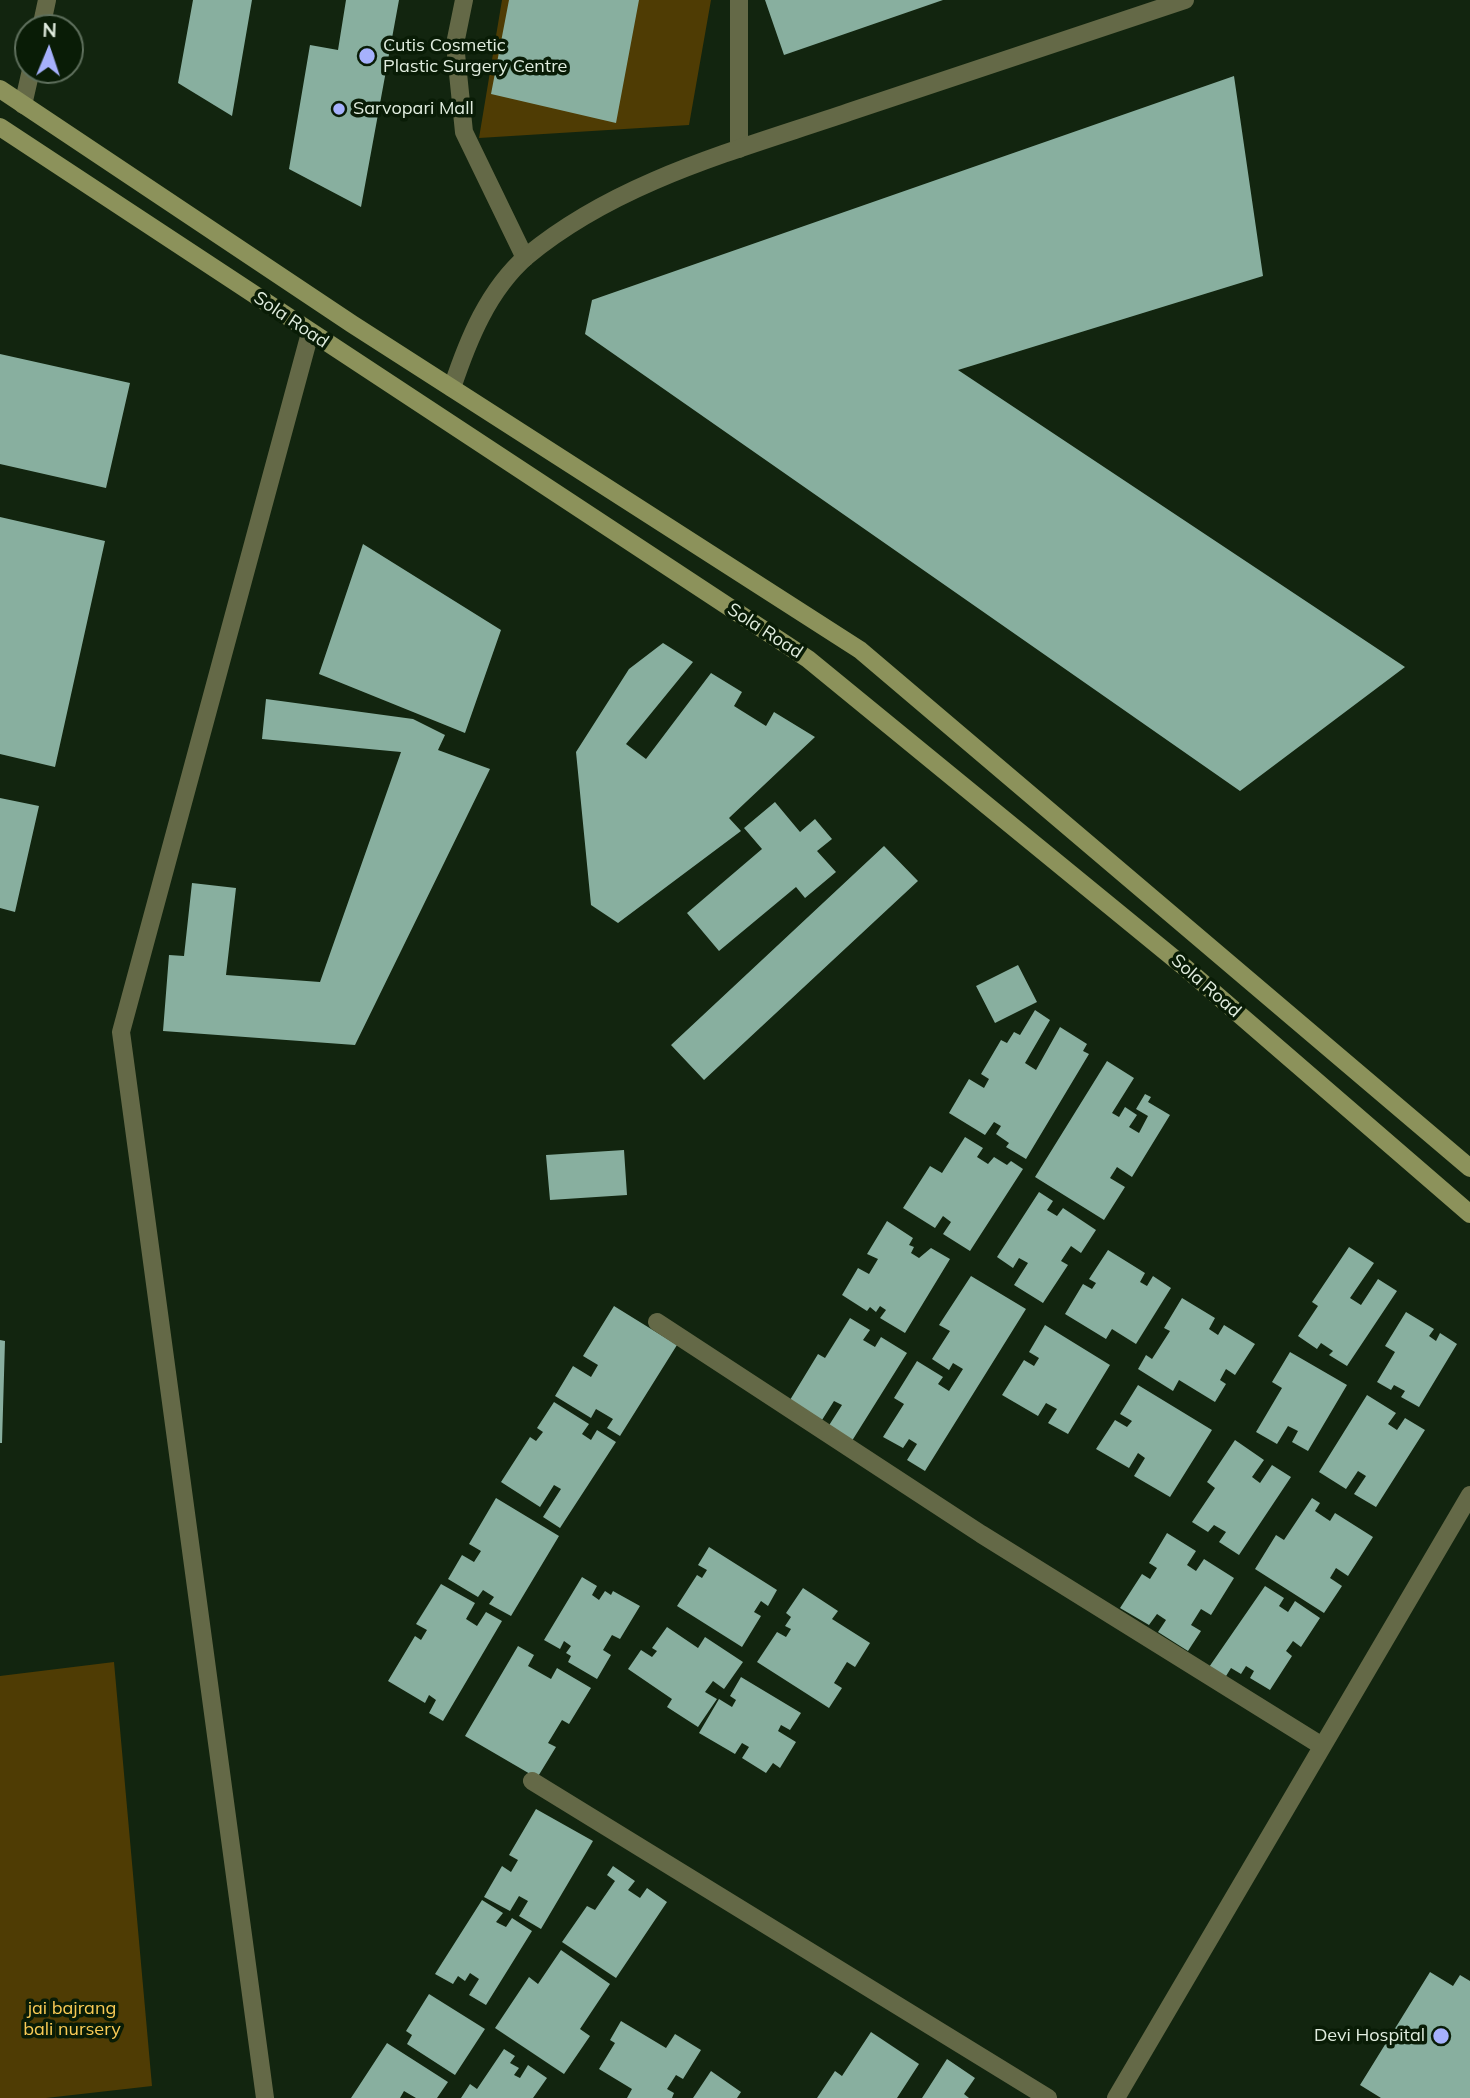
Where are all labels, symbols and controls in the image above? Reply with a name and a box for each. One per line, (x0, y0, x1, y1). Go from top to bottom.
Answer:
north arrow (14, 14, 84, 84)
text: N (42, 18, 57, 42)
place label: Cutis Cosmetic Plastic Surgery Centre (383, 35, 567, 78)
marker: Cutis Cosmetic Plastic Surgery Centre (357, 46, 377, 66)
place label: Sarvopari Mall (353, 98, 474, 120)
marker: Sarvopari Mall (331, 101, 347, 117)
street label: Sola Road (250, 287, 332, 353)
street label: Sola Road (723, 599, 807, 663)
street label: Sola Road (1167, 950, 1245, 1022)
park label: jai bajrang bali nursery (23, 1998, 121, 2040)
place label: Devi Hospital (1314, 2025, 1425, 2047)
marker: Devi Hospital (1431, 2026, 1451, 2046)

